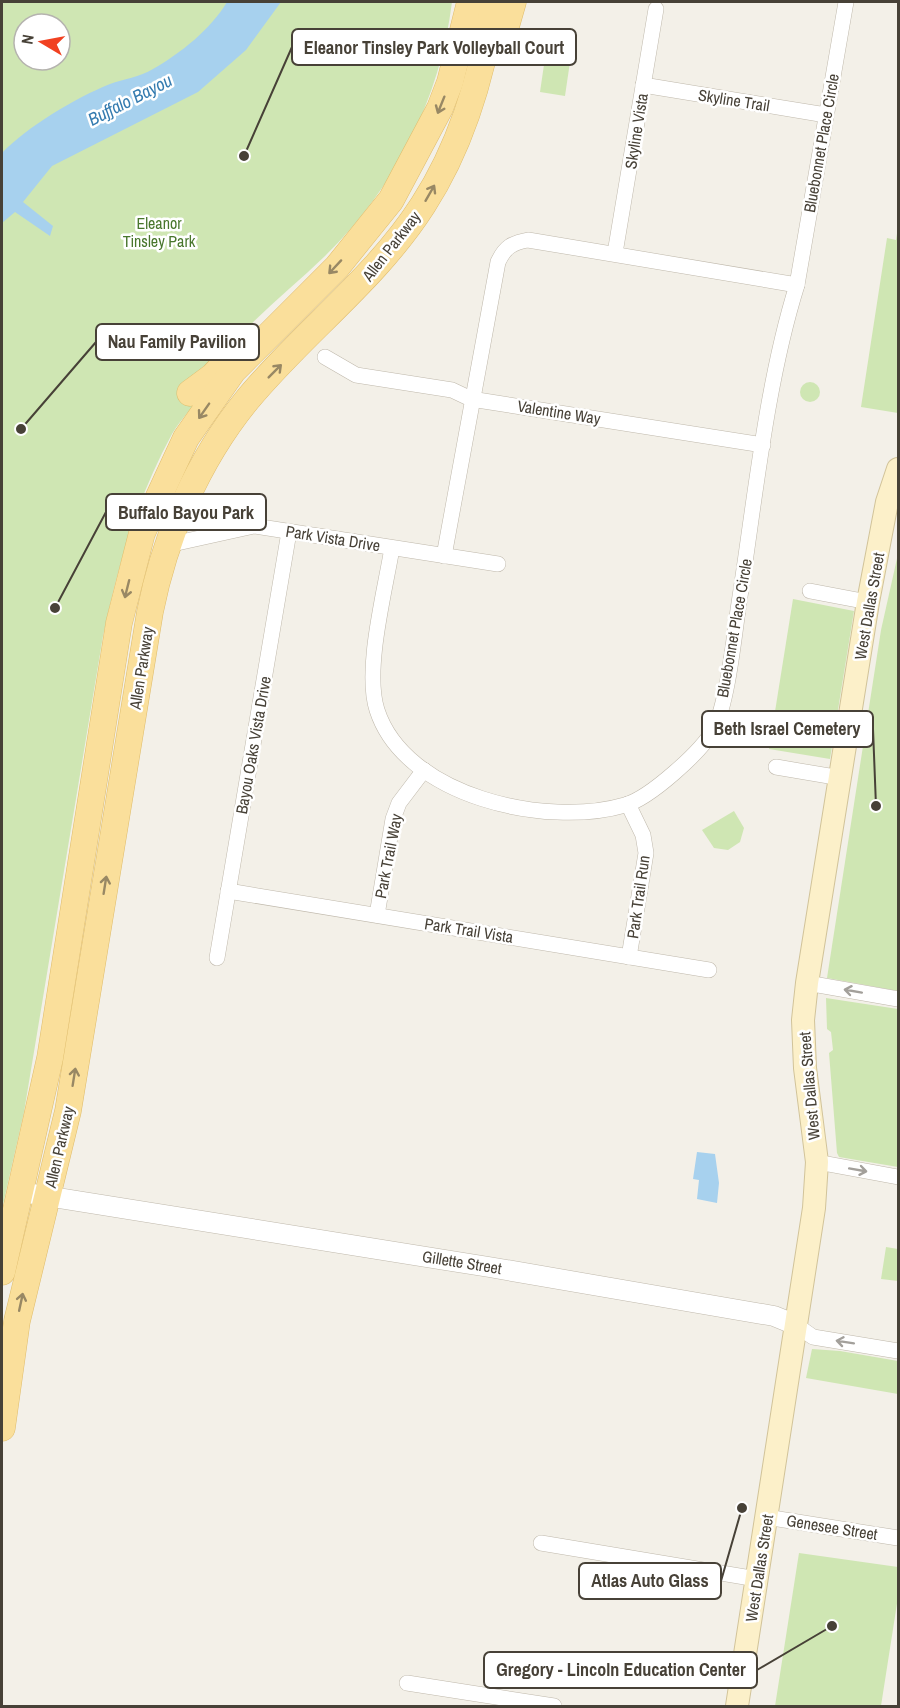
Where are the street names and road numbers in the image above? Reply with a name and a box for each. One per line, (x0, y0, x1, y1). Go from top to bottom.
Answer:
street label: Bluebonnet Place Circle (798, 72, 844, 214)
street label: Skyline Trail (697, 83, 771, 117)
street label: Skyline Vista (619, 91, 653, 170)
street label: Allen Parkway (356, 206, 426, 286)
street label: Valentine Way (516, 395, 603, 429)
street label: Park Vista Drive (284, 520, 382, 556)
street label: West Dallas Street (849, 550, 889, 661)
street label: Bluebonnet Place Circle (711, 557, 757, 699)
street label: Allen Parkway (123, 625, 158, 712)
street label: Bayou Oaks Vista Drive (230, 674, 276, 816)
street label: Park Trail Way (369, 811, 407, 900)
street label: Park Trail Run (621, 854, 655, 940)
street label: Park Trail Vista (423, 912, 516, 948)
street label: West Dallas Street (793, 1031, 825, 1141)
street label: Allen Parkway (39, 1104, 79, 1191)
street label: Gillette Street (421, 1245, 504, 1279)
street label: Genesee Street (785, 1509, 879, 1545)
street label: West Dallas Street (740, 1512, 778, 1623)

